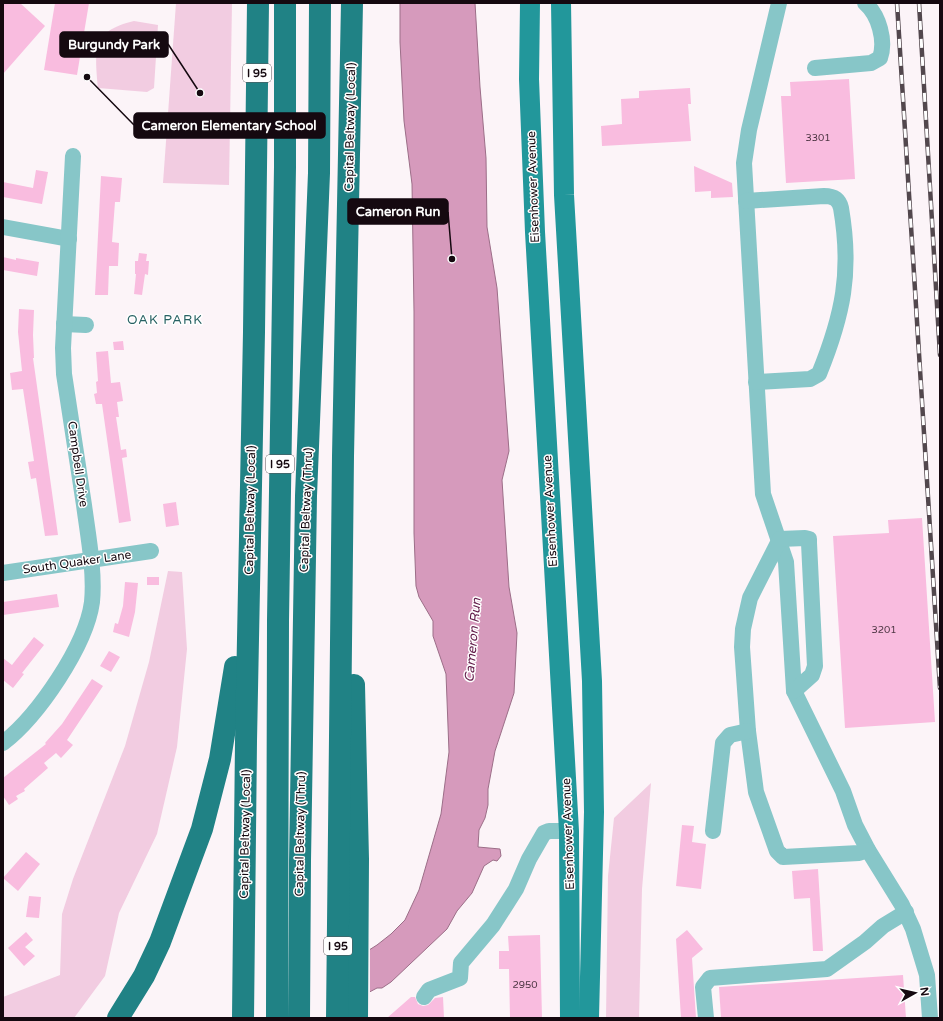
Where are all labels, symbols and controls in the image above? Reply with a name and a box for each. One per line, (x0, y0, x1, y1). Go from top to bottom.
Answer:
callout: Burgundy Park (60, 32, 168, 57)
text: Burgundy Park (68, 37, 160, 53)
street label: Capital Beltway (Local) (342, 62, 358, 192)
road number: I 95 (243, 64, 271, 82)
callout: Cameron Elementary School (134, 113, 325, 138)
text: Cameron Elementary School (141, 118, 317, 134)
street label: Eisenhower Avenue (524, 131, 542, 243)
house number: 3301 (805, 132, 831, 144)
callout: Cameron Run (348, 199, 448, 224)
text: Cameron Run (356, 204, 440, 220)
district label: OAK PARK (127, 312, 203, 328)
street label: Campbell Drive (65, 420, 91, 508)
street label: Capital Beltway (Local) (242, 445, 258, 575)
street label: Capital Beltway (Thru) (297, 447, 315, 573)
road number: I 95 (266, 455, 294, 473)
street label: Eisenhower Avenue (540, 455, 560, 567)
street label: South Quaker Lane (22, 547, 132, 577)
water label: Cameron Run (461, 596, 485, 683)
house number: 3201 (871, 624, 897, 636)
street label: Capital Beltway (Local) (237, 769, 253, 899)
street label: Capital Beltway (Thru) (292, 771, 308, 897)
street label: Eisenhower Avenue (559, 778, 577, 890)
road number: I 95 (324, 937, 352, 955)
north arrow (895, 973, 935, 1013)
house number: 2950 (512, 979, 538, 991)
text: N (917, 986, 931, 997)

